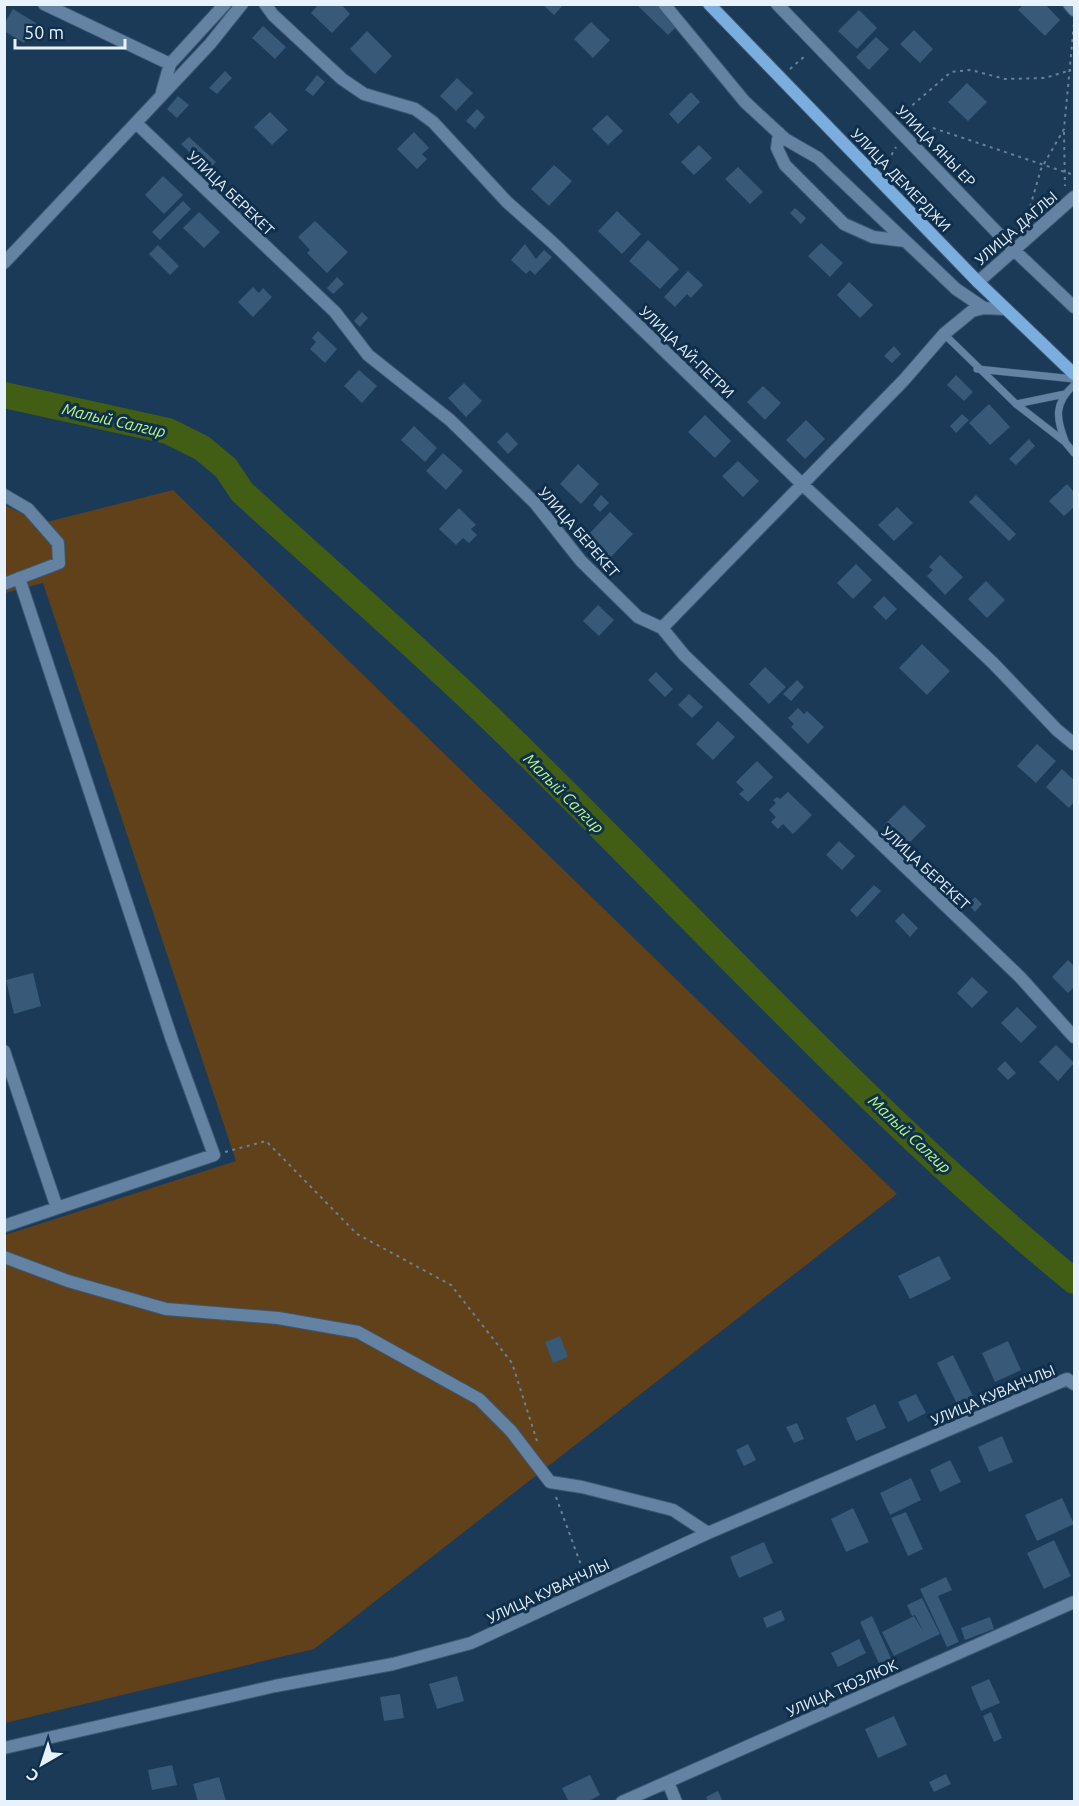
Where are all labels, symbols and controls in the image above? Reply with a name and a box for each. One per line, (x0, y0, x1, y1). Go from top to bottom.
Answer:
scale bar (15, 12, 124, 50)
text: 50 m (24, 22, 64, 42)
street label: УЛИЦА ЯНЫ ЕР (893, 102, 979, 190)
street label: УЛИЦА ДЕМЕРДЖИ (848, 125, 954, 235)
street label: УЛИЦА БЕРЕКЕТ (184, 147, 278, 239)
street label: УЛИЦА ДАГЛЫ (972, 188, 1060, 268)
street label: УЛИЦА АЙ-ПЕТРИ (636, 303, 738, 401)
water label: Малый Салгир (60, 399, 168, 441)
street label: УЛИЦА БЕРЕКЕТ (535, 483, 623, 581)
water label: Малый Салгир (520, 749, 608, 837)
street label: УЛИЦА БЕРЕКЕТ (879, 823, 974, 913)
water label: Малый Салгир (865, 1091, 955, 1177)
street label: УЛИЦА КУВАНЧЛЫ (929, 1361, 1057, 1429)
street label: УЛИЦА КУВАНЧЛЫ (484, 1555, 612, 1627)
street label: УЛИЦА ТЮЗЛЮК (784, 1656, 900, 1720)
north arrow (12, 1734, 72, 1794)
text: С (23, 1765, 42, 1786)

